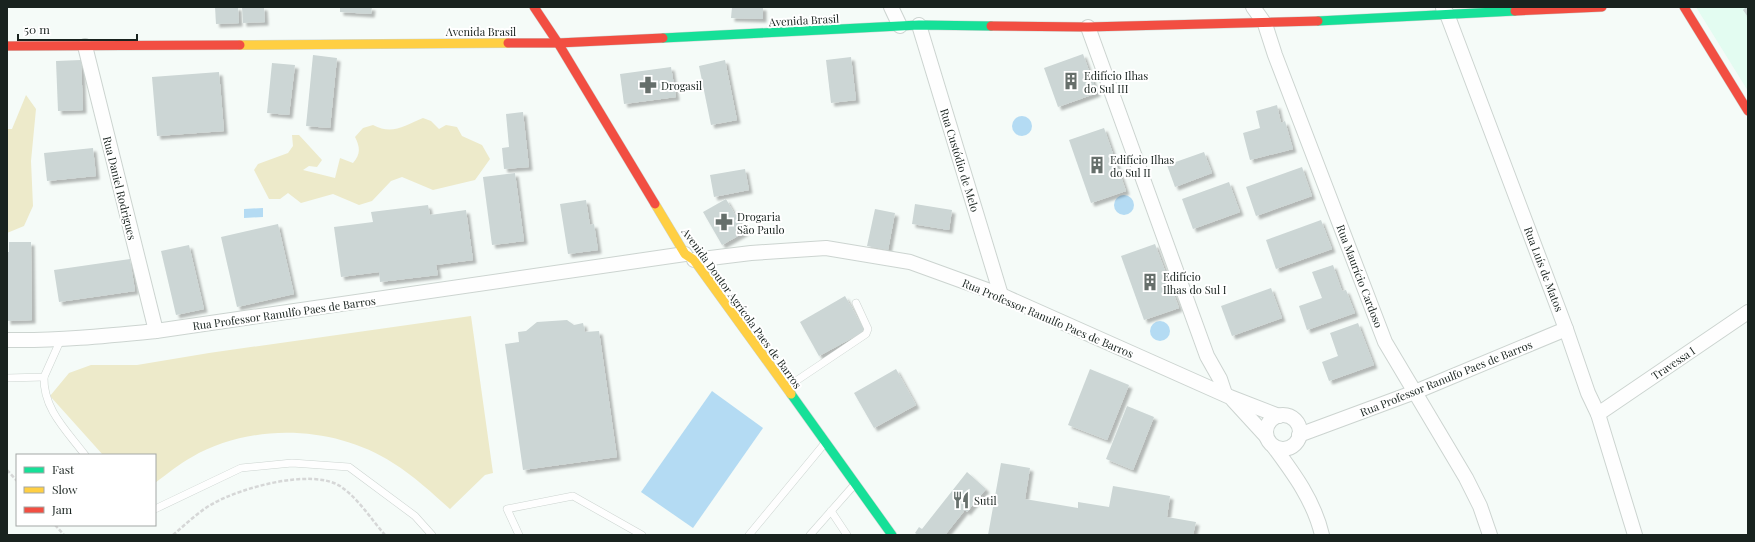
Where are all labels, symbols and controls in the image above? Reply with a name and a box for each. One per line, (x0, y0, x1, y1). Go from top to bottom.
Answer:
street label: Avenida Brasil (767, 11, 840, 29)
scale bar (18, 16, 137, 42)
text: 50 m (24, 21, 50, 37)
street label: Avenida Brasil (445, 24, 516, 39)
place label: Edifício Ilhas do Sul III (1084, 68, 1148, 96)
building icon: Edifício Ilhas do Sul III (1061, 71, 1081, 91)
pharmacy icon: Drogasil (638, 75, 658, 95)
place label: Drogasil (661, 78, 702, 93)
street label: Rua Custódio de Melo (937, 106, 983, 214)
street label: Rua Daniel Rodrigues (100, 134, 140, 242)
place label: Edifício Ilhas do Sul II (1110, 152, 1174, 180)
building icon: Edifício Ilhas do Sul II (1087, 155, 1107, 175)
place label: Drogaria São Paulo (737, 209, 784, 237)
pharmacy icon: Drogaria São Paulo (714, 212, 734, 232)
street label: Rua Maurício Cardoso (1333, 222, 1387, 330)
street label: Avenida Doutor Agrícola Paes de Barros (678, 224, 806, 391)
street label: Rua Luís de Matos (1521, 224, 1567, 314)
place label: Edifício Ilhas do Sul I (1163, 269, 1227, 297)
building icon: Edifício Ilhas do Sul I (1140, 272, 1160, 292)
street label: Rua Professor Ranulfo Paes de Barros (960, 275, 1136, 361)
street label: Rua Professor Ranulfo Paes de Barros (192, 293, 377, 333)
street label: Rua Professor Ranulfo Paes de Barros (1358, 336, 1534, 420)
street label: Travessa I (1648, 343, 1698, 383)
legend (16, 454, 156, 526)
text: Fast (52, 461, 75, 477)
text: Slow (52, 481, 78, 497)
restaurant icon: Sutil (951, 490, 971, 510)
place label: Sutil (974, 493, 997, 508)
text: Jam (51, 501, 73, 517)

